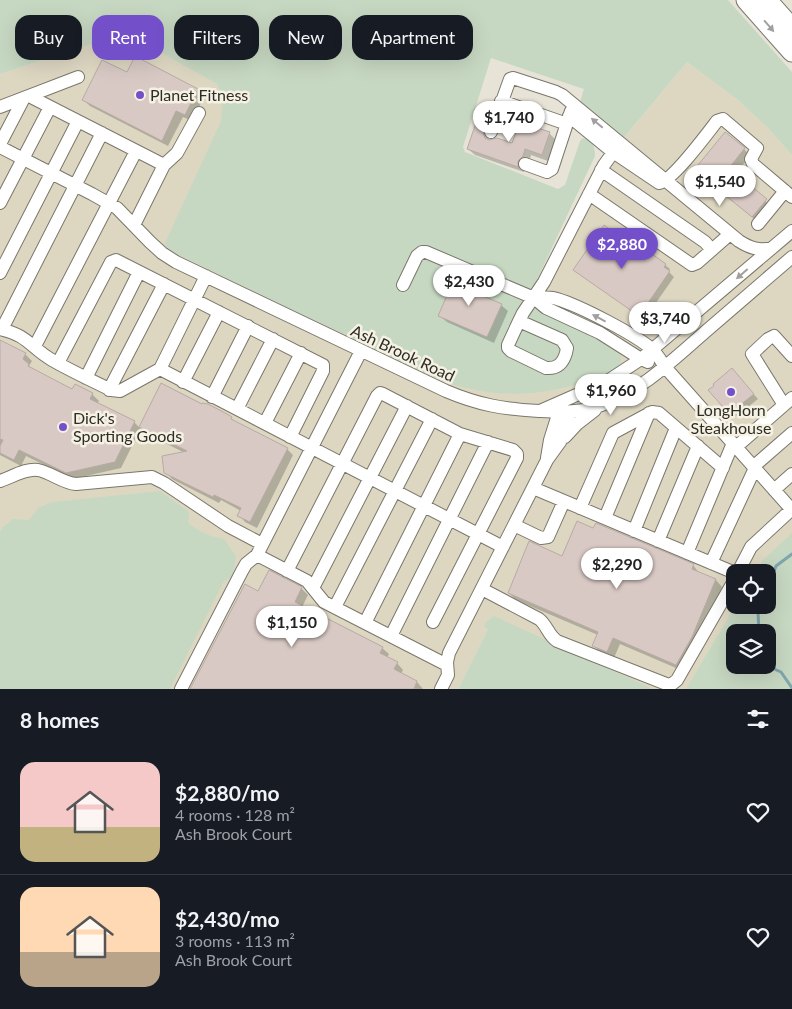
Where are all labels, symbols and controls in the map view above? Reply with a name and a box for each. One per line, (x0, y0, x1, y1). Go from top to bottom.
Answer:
chip: Buy (15, 15, 82, 60)
chip: Rent (92, 15, 164, 60)
chip: Filters (174, 15, 259, 60)
chip: New (269, 15, 342, 60)
chip: Apartment (352, 15, 473, 60)
one-way arrow (763, 19, 775, 31)
place label: Planet Fitness (150, 85, 248, 104)
marker: Planet Fitness (134, 89, 146, 101)
pin: $1,740 (468, 100, 550, 143)
text: $1,740 (484, 107, 534, 126)
one-way arrow (590, 118, 603, 129)
pin: $1,540 (679, 164, 761, 207)
text: $1,540 (695, 171, 745, 190)
pin: $2,880 (581, 228, 663, 270)
text: $2,880 (597, 234, 647, 253)
pin: $2,430 (428, 264, 510, 307)
one-way arrow (735, 269, 748, 280)
text: $2,430 (444, 271, 494, 290)
pin: $3,740 (624, 302, 706, 344)
text: $3,740 (640, 308, 690, 327)
one-way arrow (592, 314, 607, 322)
street label: Ash Brook Road (348, 320, 458, 385)
pin: $1,960 (570, 374, 652, 416)
text: $1,960 (586, 380, 636, 399)
marker: LongHorn Steakhouse (725, 386, 737, 398)
place label: LongHorn Steakhouse (691, 400, 771, 437)
place label: Dick's Sporting Goods (73, 408, 182, 445)
marker: Dick's Sporting Goods (57, 421, 69, 433)
pin: $2,290 (576, 548, 658, 590)
text: $2,290 (592, 554, 642, 573)
map controls (726, 564, 776, 674)
button: locate (726, 564, 776, 614)
pin: $1,150 (251, 606, 333, 648)
text: $1,150 (267, 612, 317, 631)
button: layers (726, 624, 776, 674)
icon: filters (744, 705, 772, 733)
text: 8 homes (20, 707, 99, 732)
text: $2,880/mo (175, 780, 280, 805)
icon: home (60, 782, 120, 842)
icon: heart (744, 798, 772, 826)
text: 4 rooms · 128 m² (175, 805, 295, 824)
text: Ash Brook Court (175, 824, 292, 843)
text: $2,430/mo (175, 906, 280, 931)
icon: home (60, 907, 120, 967)
icon: heart (744, 923, 772, 951)
text: 3 rooms · 113 m² (175, 931, 295, 950)
text: Ash Brook Court (175, 950, 292, 969)

